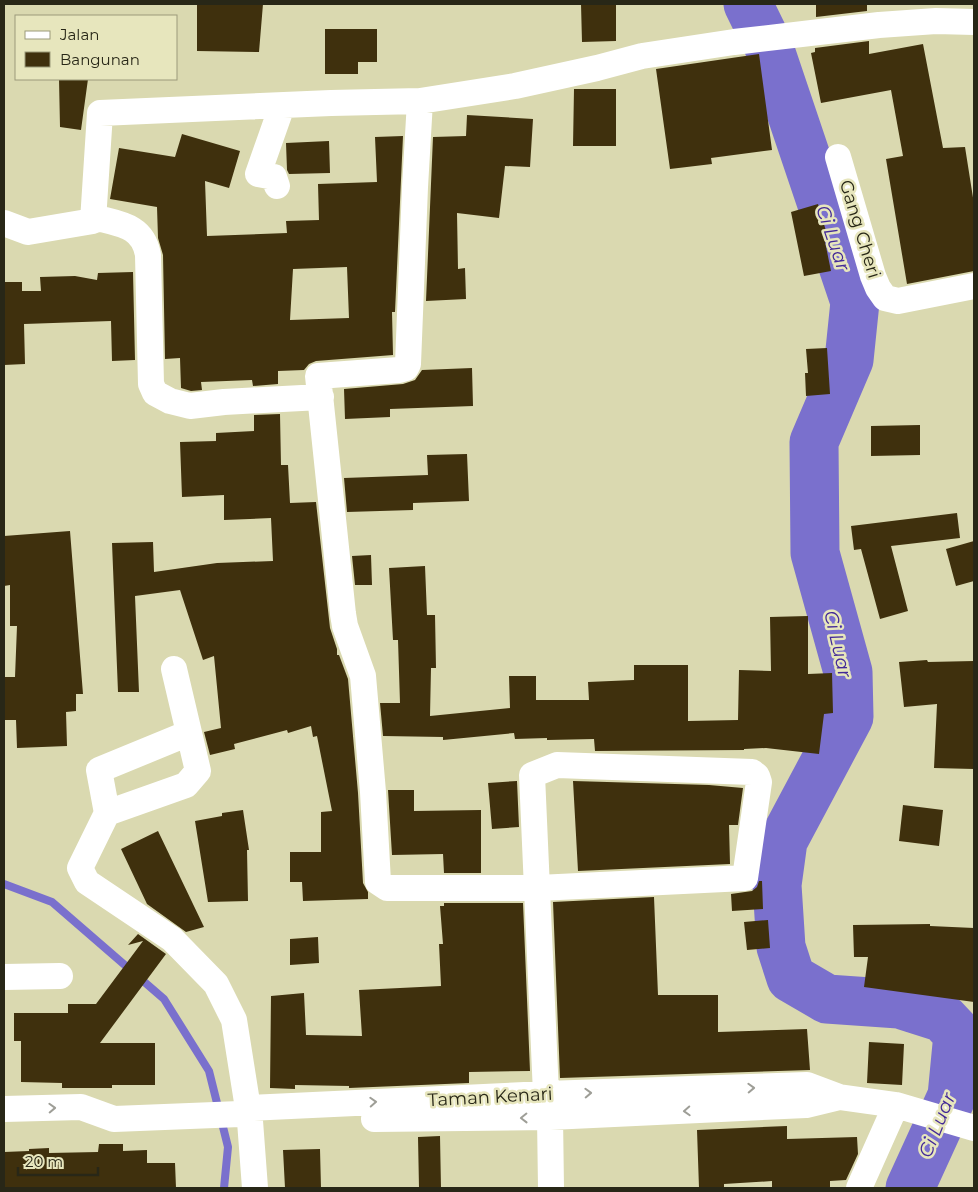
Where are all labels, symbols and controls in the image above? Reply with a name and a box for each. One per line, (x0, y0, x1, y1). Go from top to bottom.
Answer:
legend (15, 15, 178, 80)
text: Jalan (59, 25, 99, 44)
text: Bangunan (60, 50, 140, 69)
street label: Gang Cheri (835, 177, 885, 281)
water label: Ci Luar (811, 202, 855, 274)
water label: Ci Luar (819, 608, 857, 680)
one-way arrow (747, 1082, 755, 1093)
street label: Taman Kenari (427, 1083, 553, 1111)
one-way arrow (585, 1088, 593, 1098)
water label: Ci Luar (914, 1089, 961, 1161)
one-way arrow (370, 1097, 378, 1108)
one-way arrow (49, 1103, 57, 1113)
one-way arrow (682, 1105, 690, 1116)
one-way arrow (520, 1113, 528, 1123)
scale bar (18, 1144, 98, 1176)
text: 20 m (25, 1152, 63, 1171)

